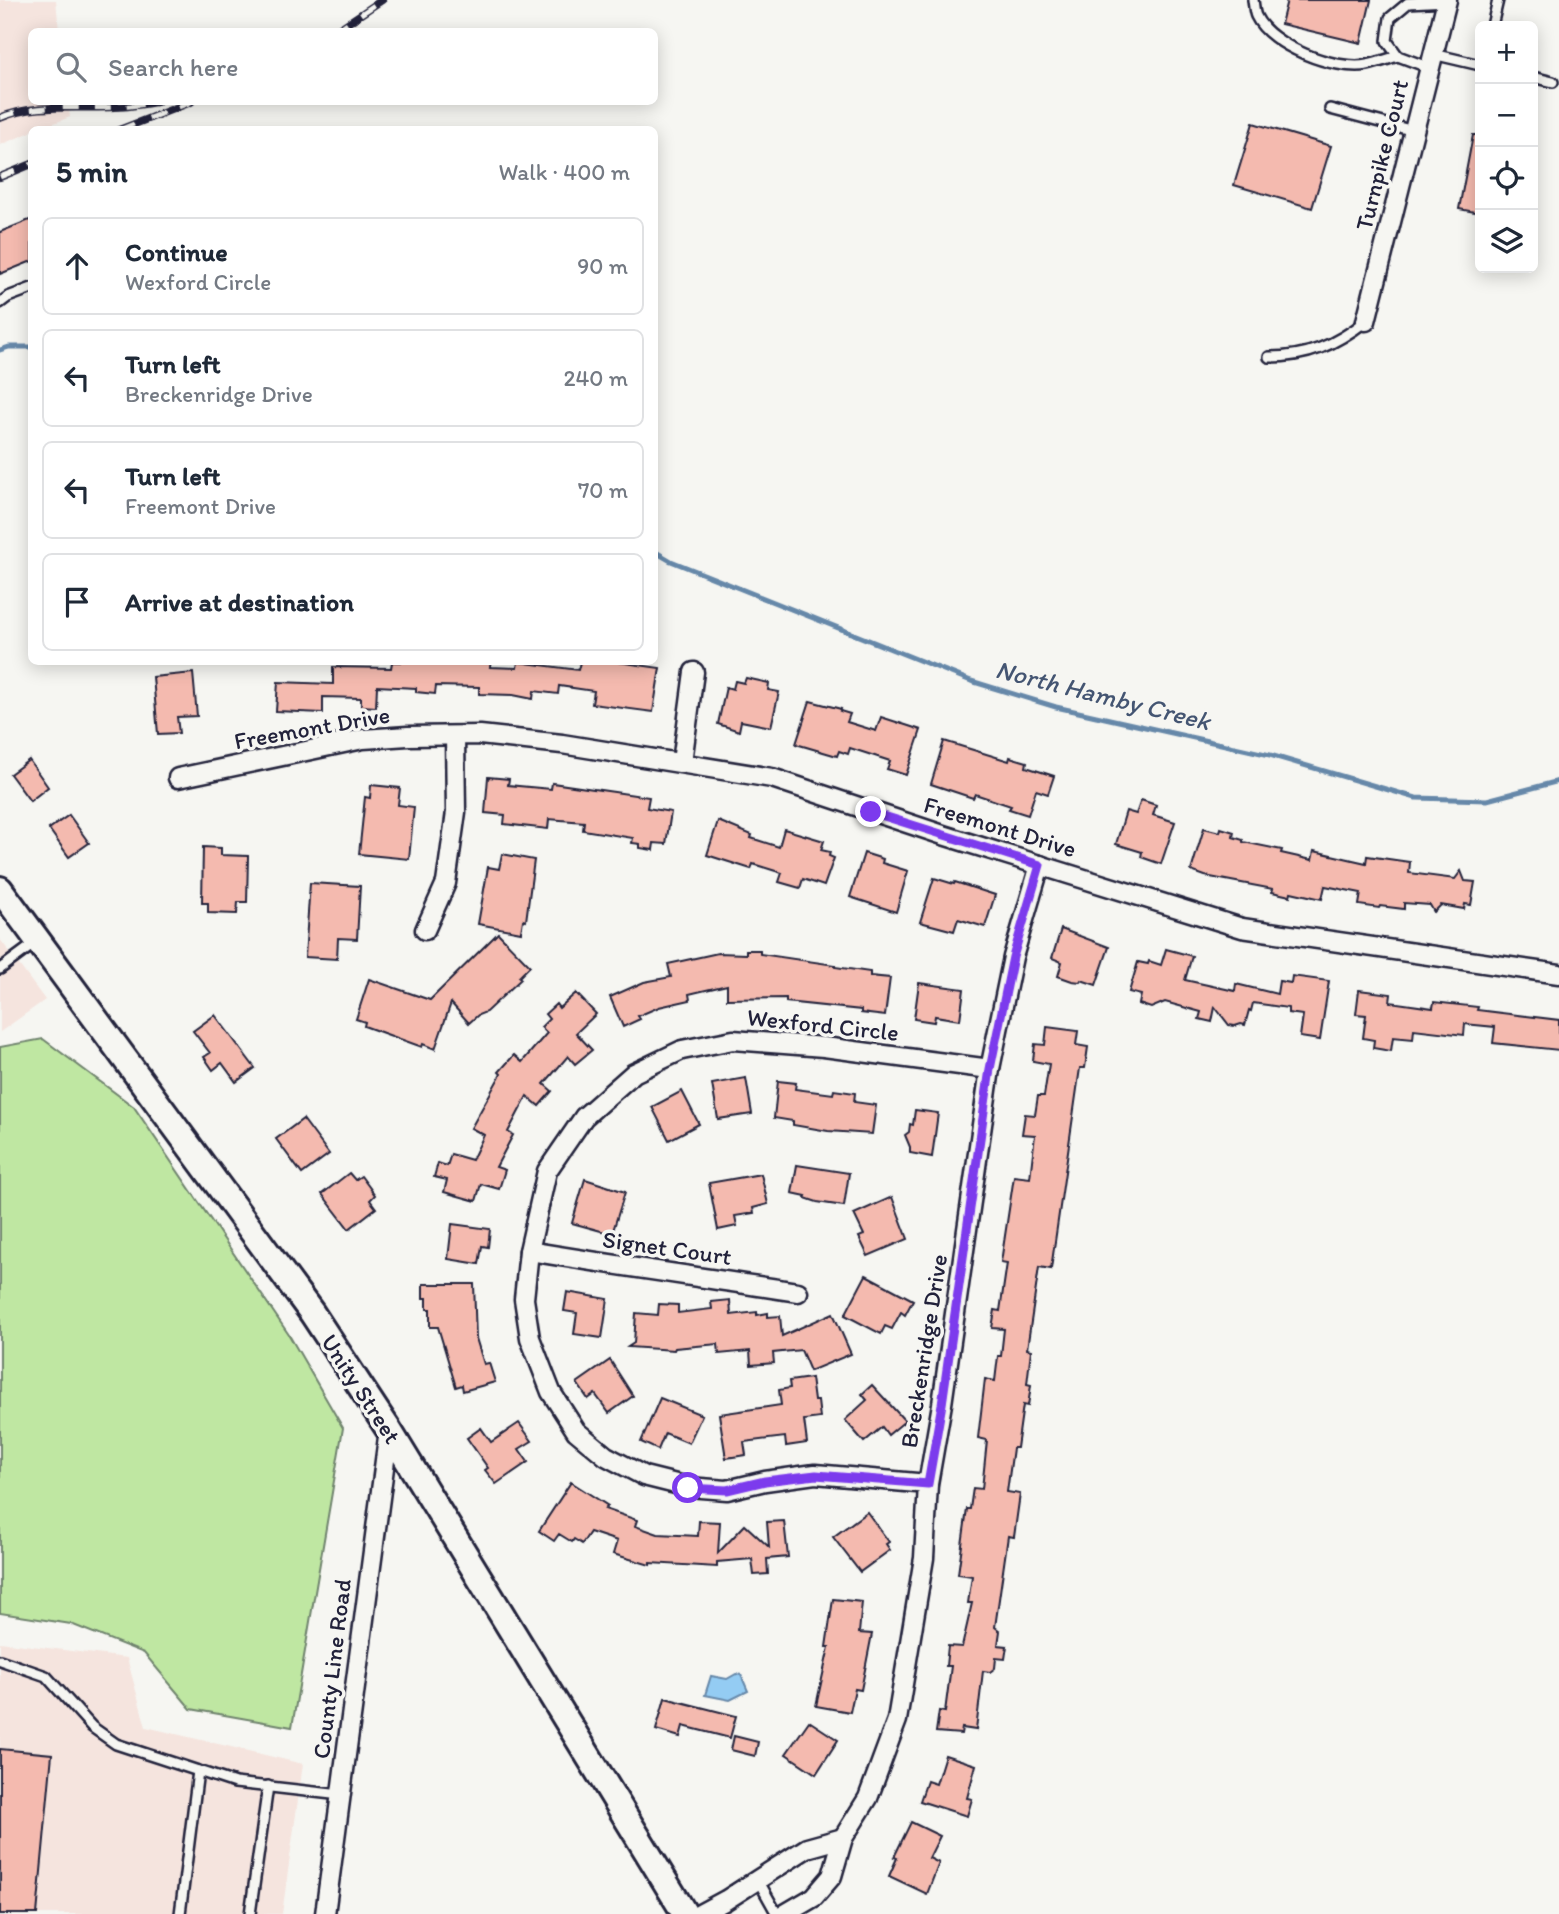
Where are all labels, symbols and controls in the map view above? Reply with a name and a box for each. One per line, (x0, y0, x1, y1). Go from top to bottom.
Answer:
map controls (1475, 21, 1538, 273)
button: + (1475, 21, 1538, 84)
search box (28, 28, 658, 105)
icon: search (52, 48, 90, 86)
text: Search here (108, 51, 238, 83)
street label: Turnpike Court (1349, 76, 1414, 233)
button: − (1475, 84, 1538, 147)
button: locate (1475, 147, 1538, 210)
text: 5 min (56, 153, 127, 190)
text: Walk · 400 m (498, 158, 630, 186)
button: layers (1475, 210, 1538, 273)
text: Continue (125, 236, 228, 268)
icon: ahead (58, 247, 96, 285)
text: 90 m (577, 252, 628, 280)
text: Wexford Circle (125, 268, 271, 296)
text: Turn left (125, 348, 221, 380)
icon: left (58, 359, 96, 397)
text: 240 m (563, 364, 628, 392)
text: Breckenridge Drive (125, 380, 313, 408)
text: Turn left (125, 460, 221, 492)
icon: left (58, 471, 96, 509)
text: 70 m (578, 476, 628, 504)
text: Freemont Drive (125, 492, 276, 520)
icon: arrive (58, 583, 96, 621)
text: Arrive at destination (125, 586, 354, 618)
water label: North Hamby Creek (992, 653, 1215, 738)
street label: Freemont Drive (232, 700, 392, 755)
street label: Freemont Drive (921, 790, 1080, 863)
route end (855, 796, 886, 827)
street label: Wexford Circle (746, 1002, 900, 1047)
street label: Signet Court (601, 1224, 733, 1271)
street label: Breckenridge Drive (894, 1252, 953, 1450)
street label: Unity Street (315, 1329, 408, 1449)
route start (672, 1472, 703, 1503)
street label: County Line Road (306, 1577, 357, 1761)

